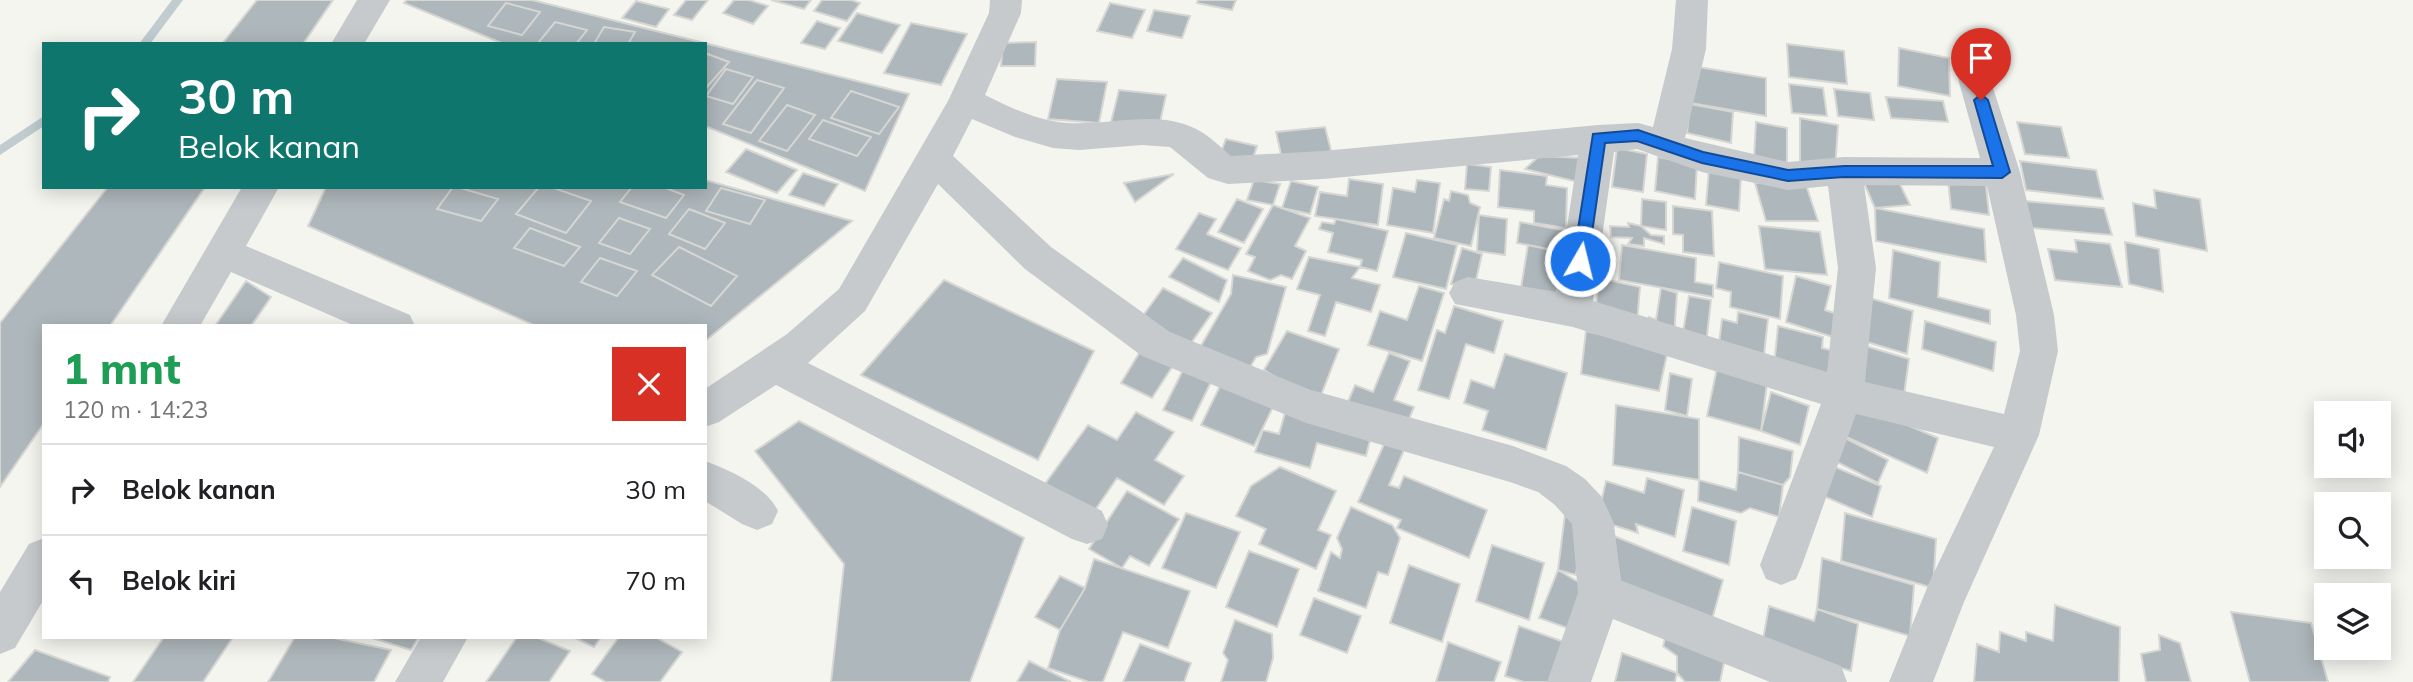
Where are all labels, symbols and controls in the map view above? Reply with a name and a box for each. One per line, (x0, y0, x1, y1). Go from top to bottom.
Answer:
pin (1951, 28, 2011, 100)
icon: arrive (1962, 39, 2000, 77)
text: 30 m (178, 65, 294, 126)
icon: right (63, 70, 154, 161)
text: Belok kanan (178, 126, 360, 166)
position arrow (1543, 224, 1617, 298)
text: 1 mnt (63, 342, 181, 395)
button: close (612, 347, 686, 421)
text: 120 m · 14:23 (63, 395, 208, 424)
map controls (2314, 401, 2391, 660)
button: sound (2314, 401, 2391, 478)
icon: right (63, 471, 101, 509)
text: Belok kanan (122, 473, 276, 506)
text: 30 m (625, 473, 686, 506)
button: search (2314, 492, 2391, 569)
icon: left (63, 562, 101, 600)
text: Belok kiri (122, 564, 236, 597)
text: 70 m (625, 564, 686, 597)
button: layers (2314, 583, 2391, 660)

